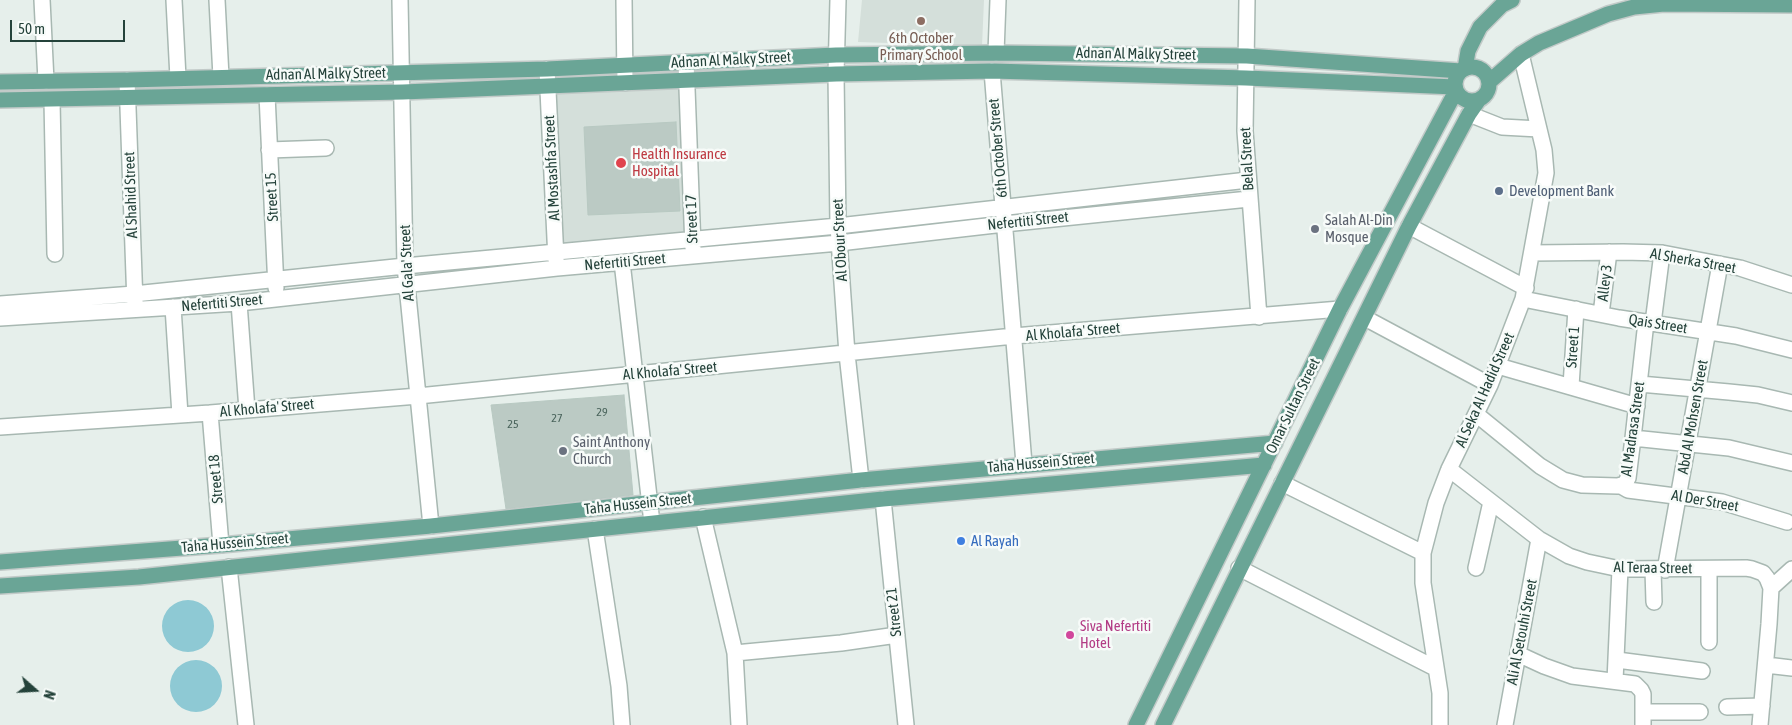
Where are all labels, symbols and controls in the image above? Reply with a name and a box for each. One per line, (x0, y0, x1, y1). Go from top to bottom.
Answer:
scale bar (12, 10, 128, 42)
marker: 6th October Primary School (915, 15, 927, 27)
text: 50 m (18, 20, 45, 37)
place label: 6th October Primary School (880, 29, 962, 64)
street label: Adnan Al Malky Street (1076, 44, 1196, 64)
street label: Adnan Al Malky Street (671, 48, 791, 72)
street label: Adnan Al Malky Street (266, 64, 386, 84)
street label: 6th October Street (985, 98, 1011, 198)
street label: Al Mostashfa Street (540, 115, 564, 221)
street label: Belal Street (1236, 127, 1258, 191)
place label: Health Insurance Hospital (632, 145, 726, 180)
street label: Al Shahid Street (120, 151, 142, 239)
marker: Health Insurance Hospital (614, 156, 628, 170)
street label: Street 15 (262, 172, 282, 222)
place label: Development Bank (1509, 182, 1614, 200)
marker: Development Bank (1493, 185, 1505, 197)
street label: Street 17 (682, 194, 702, 244)
street label: Al Obour Street (829, 198, 851, 282)
street label: Nefertiti Street (987, 208, 1069, 234)
place label: Salah Al-Din Mosque (1325, 211, 1393, 246)
marker: Salah Al-Din Mosque (1309, 223, 1321, 235)
street label: Al Gala' Street (396, 224, 418, 302)
street label: Al Sherka Street (1649, 245, 1737, 277)
street label: Nefertiti Street (584, 249, 666, 275)
street label: Alley 3 (1594, 263, 1616, 303)
street label: Nefertiti Street (181, 290, 263, 316)
street label: Qais Street (1627, 310, 1689, 338)
street label: Al Kholafa' Street (1025, 319, 1121, 345)
street label: Street 1 (1563, 325, 1583, 369)
street label: Al Seka Al Hadid Street (1452, 330, 1518, 450)
street label: Omar Sultan Street (1262, 355, 1324, 457)
street label: Al Kholafa' Street (622, 358, 718, 384)
street label: Abd Al Mohsen Street (1674, 358, 1712, 476)
street label: Al Madrasa Street (1617, 380, 1649, 478)
street label: Al Kholafa' Street (219, 395, 315, 421)
house number: 29 (596, 405, 608, 419)
house number: 27 (551, 411, 563, 425)
house number: 25 (507, 417, 519, 431)
place label: Saint Anthony Church (573, 433, 650, 468)
marker: Saint Anthony Church (557, 445, 569, 457)
street label: Taha Hussein Street (986, 449, 1096, 477)
street label: Street 18 (205, 454, 227, 504)
street label: Al Der Street (1670, 486, 1740, 516)
street label: Taha Hussein Street (583, 489, 693, 519)
street label: Taha Hussein Street (180, 529, 290, 557)
place label: Al Rayah (971, 532, 1019, 550)
marker: Al Rayah (955, 535, 967, 547)
street label: Al Teraa Street (1613, 558, 1693, 578)
street label: Ali Al Setouhi Street (1503, 578, 1541, 686)
street label: Street 21 (882, 587, 906, 637)
place label: Siva Nefertiti Hotel (1080, 617, 1151, 652)
marker: Siva Nefertiti Hotel (1064, 629, 1076, 641)
north arrow (10, 665, 60, 715)
text: N (40, 688, 58, 701)

